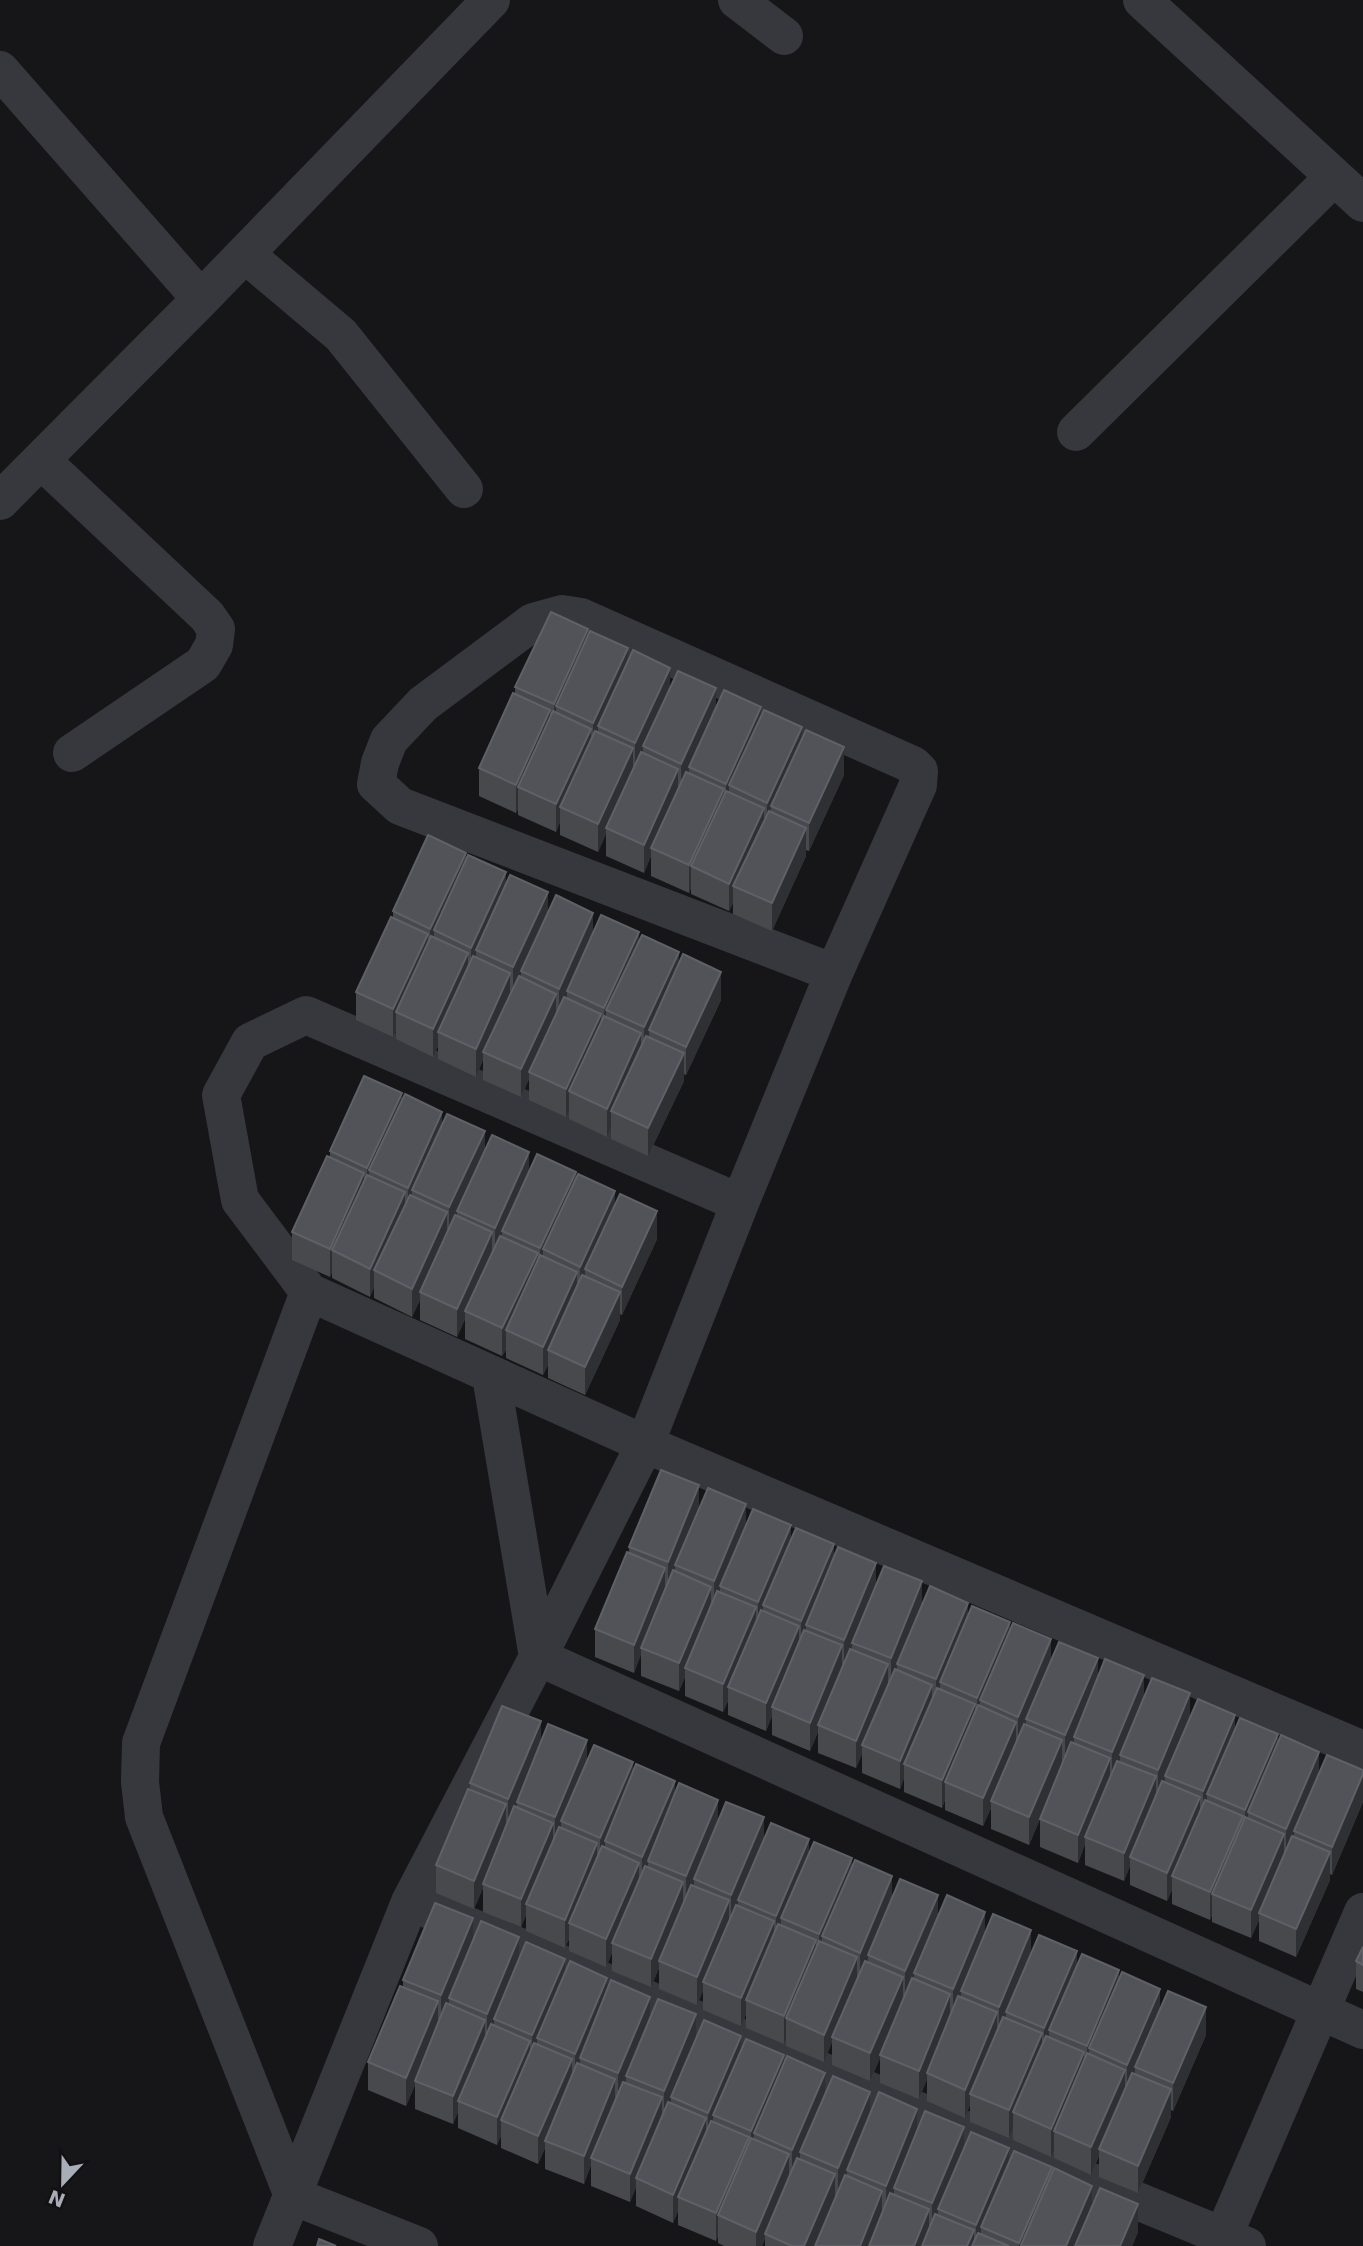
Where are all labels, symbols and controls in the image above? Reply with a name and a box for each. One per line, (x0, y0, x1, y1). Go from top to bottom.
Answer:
north arrow (28, 2148, 98, 2218)
text: N (45, 2186, 68, 2212)

